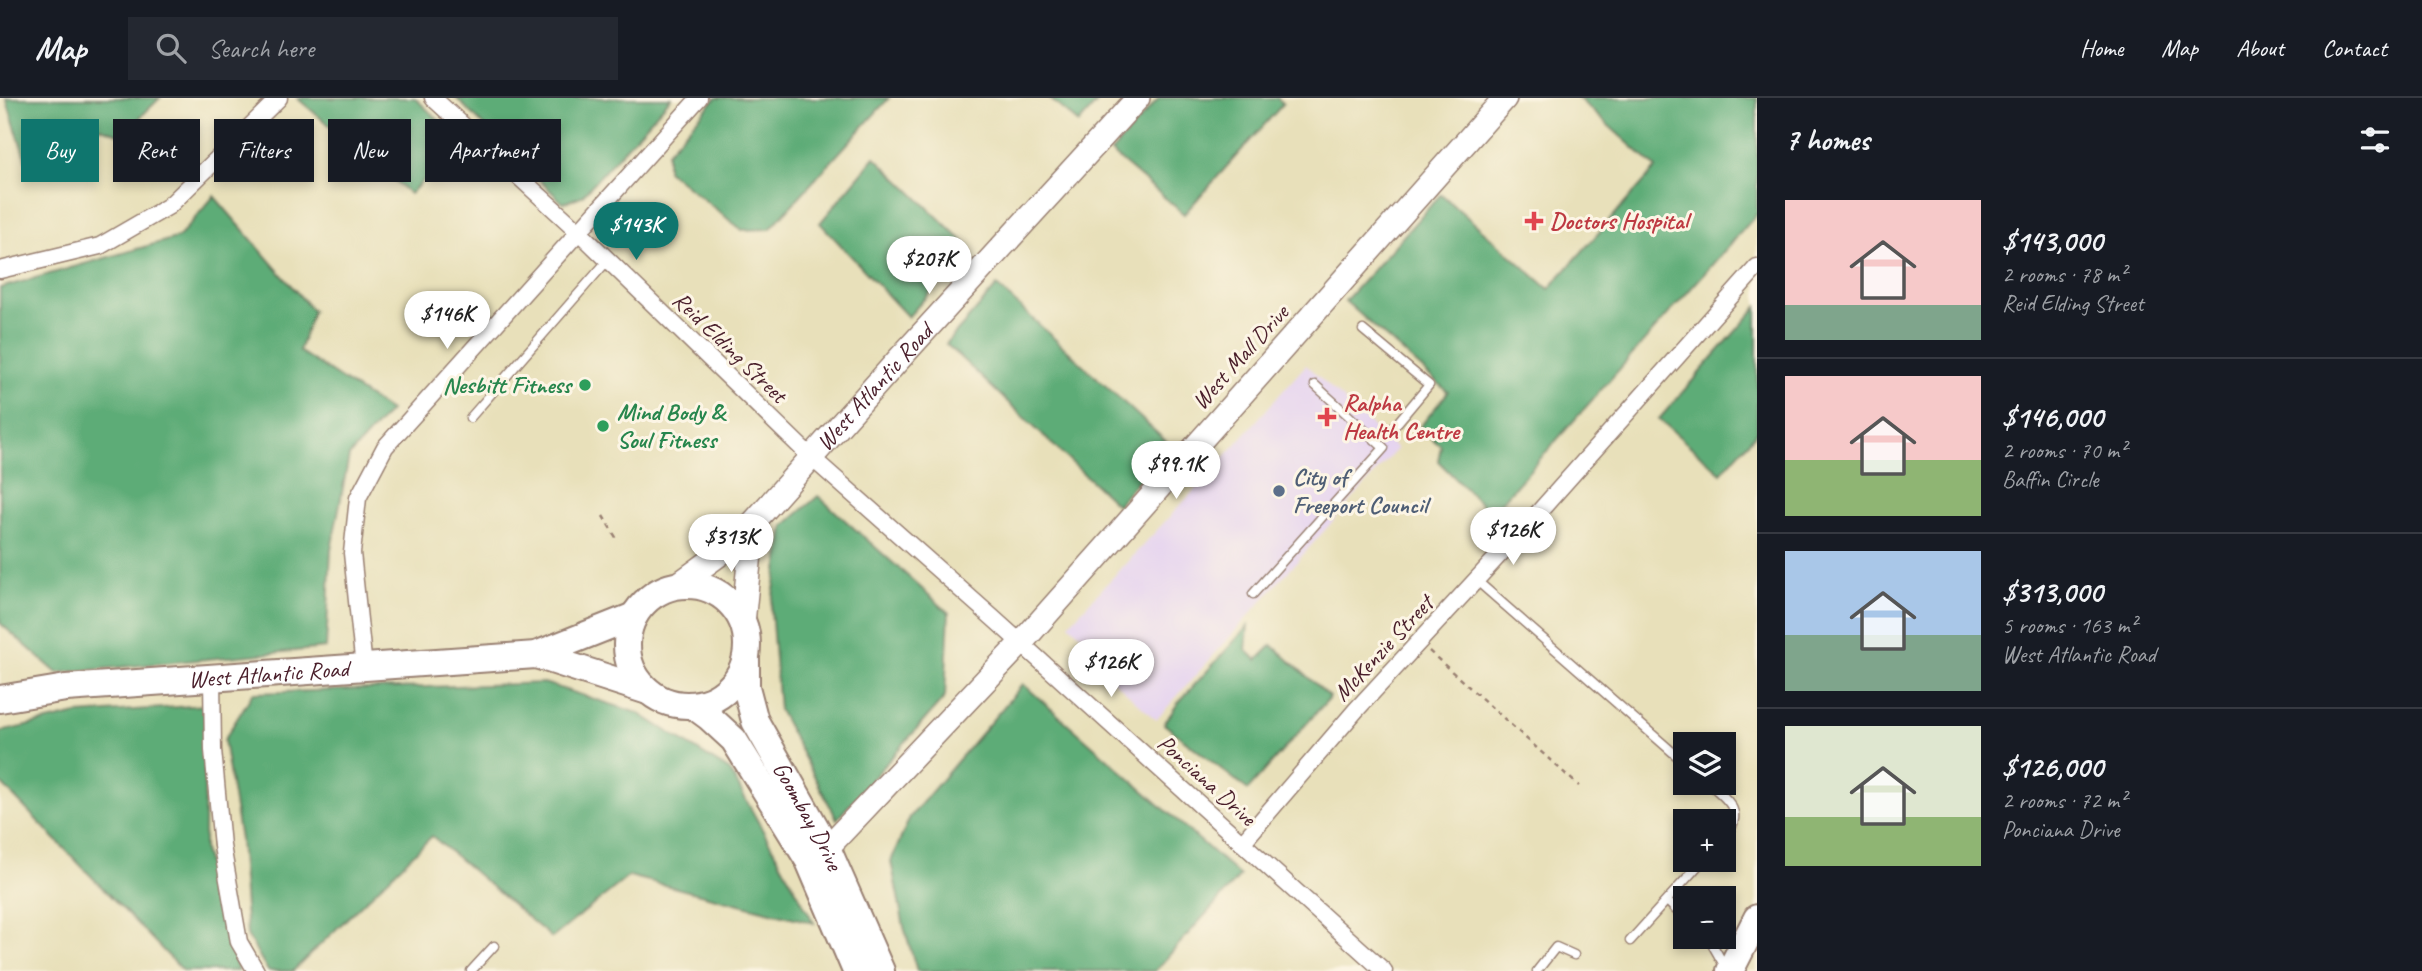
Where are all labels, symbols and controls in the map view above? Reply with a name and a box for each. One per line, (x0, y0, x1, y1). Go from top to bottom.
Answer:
search box (128, 17, 618, 80)
text: Map (35, 27, 86, 69)
icon: search (152, 29, 190, 67)
text: Search here (208, 32, 314, 65)
text: Home (2080, 33, 2123, 63)
text: Map (2161, 33, 2198, 63)
text: About (2236, 33, 2284, 63)
text: Contact (2322, 33, 2387, 63)
chip: Buy (21, 119, 99, 182)
chip: Rent (113, 119, 200, 182)
chip: Filters (214, 119, 314, 182)
chip: New (328, 119, 411, 182)
chip: Apartment (425, 119, 561, 182)
text: 7 homes (1785, 121, 1870, 159)
icon: filters (2356, 121, 2394, 159)
pin: $143K (587, 202, 685, 262)
place label: Doctors Hospital (1550, 206, 1693, 236)
text: $143K (609, 210, 663, 239)
marker: Doctors Hospital (1524, 211, 1544, 231)
text: $143,000 (2002, 222, 2102, 260)
icon: home (1841, 228, 1925, 312)
pin: $207K (880, 236, 978, 296)
text: $207K (903, 244, 956, 273)
text: 2 rooms · 78 m² (2002, 260, 2126, 289)
street label: Reid Elding Street (666, 285, 795, 411)
text: Reid Elding Street (2002, 289, 2144, 318)
pin: $146K (398, 292, 496, 351)
street label: West Mall Drive (1185, 297, 1296, 416)
text: $146K (420, 299, 474, 328)
street label: West Atlantic Road (810, 315, 942, 457)
place label: Nesbitt Fitness (443, 370, 574, 400)
marker: Nesbitt Fitness (577, 377, 593, 393)
place label: Ralpha Health Centre (1343, 388, 1461, 446)
place label: Mind Body & Soul Fitness (617, 397, 728, 455)
text: $146,000 (2002, 398, 2103, 436)
icon: home (1841, 404, 1925, 488)
marker: Ralpha Health Centre (1317, 407, 1337, 427)
marker: Mind Body & Soul Fitness (595, 418, 611, 434)
text: 2 rooms · 70 m² (2002, 436, 2126, 465)
pin: $99.1K (1119, 442, 1233, 501)
text: $99.1K (1147, 449, 1205, 478)
place label: City of Freeport Council (1293, 462, 1432, 520)
text: Baffin Circle (2002, 465, 2099, 494)
marker: City of Freeport Council (1271, 483, 1287, 499)
pin: $126K (1464, 508, 1562, 567)
pin: $313K (682, 514, 780, 574)
text: $126K (1486, 515, 1540, 544)
text: $313K (704, 522, 758, 551)
text: $313,000 (2002, 573, 2102, 611)
icon: home (1841, 579, 1925, 663)
street label: McKenzie Street (1327, 587, 1442, 707)
text: 5 rooms · 163 m² (2002, 611, 2137, 640)
pin: $126K (1062, 640, 1160, 699)
text: West Atlantic Road (2002, 640, 2156, 669)
text: $126K (1084, 647, 1138, 676)
street label: West Atlantic Road (187, 653, 353, 694)
street label: Ponciana Drive (1151, 728, 1264, 834)
map controls (1673, 732, 1736, 949)
button: layers (1673, 732, 1736, 795)
text: $126,000 (2002, 748, 2103, 786)
icon: home (1841, 754, 1925, 838)
street label: Goombay Drive (766, 756, 851, 877)
text: 2 rooms · 72 m² (2002, 786, 2126, 815)
button: + (1673, 809, 1736, 872)
text: Ponciana Drive (2002, 815, 2119, 844)
button: − (1673, 886, 1736, 949)

